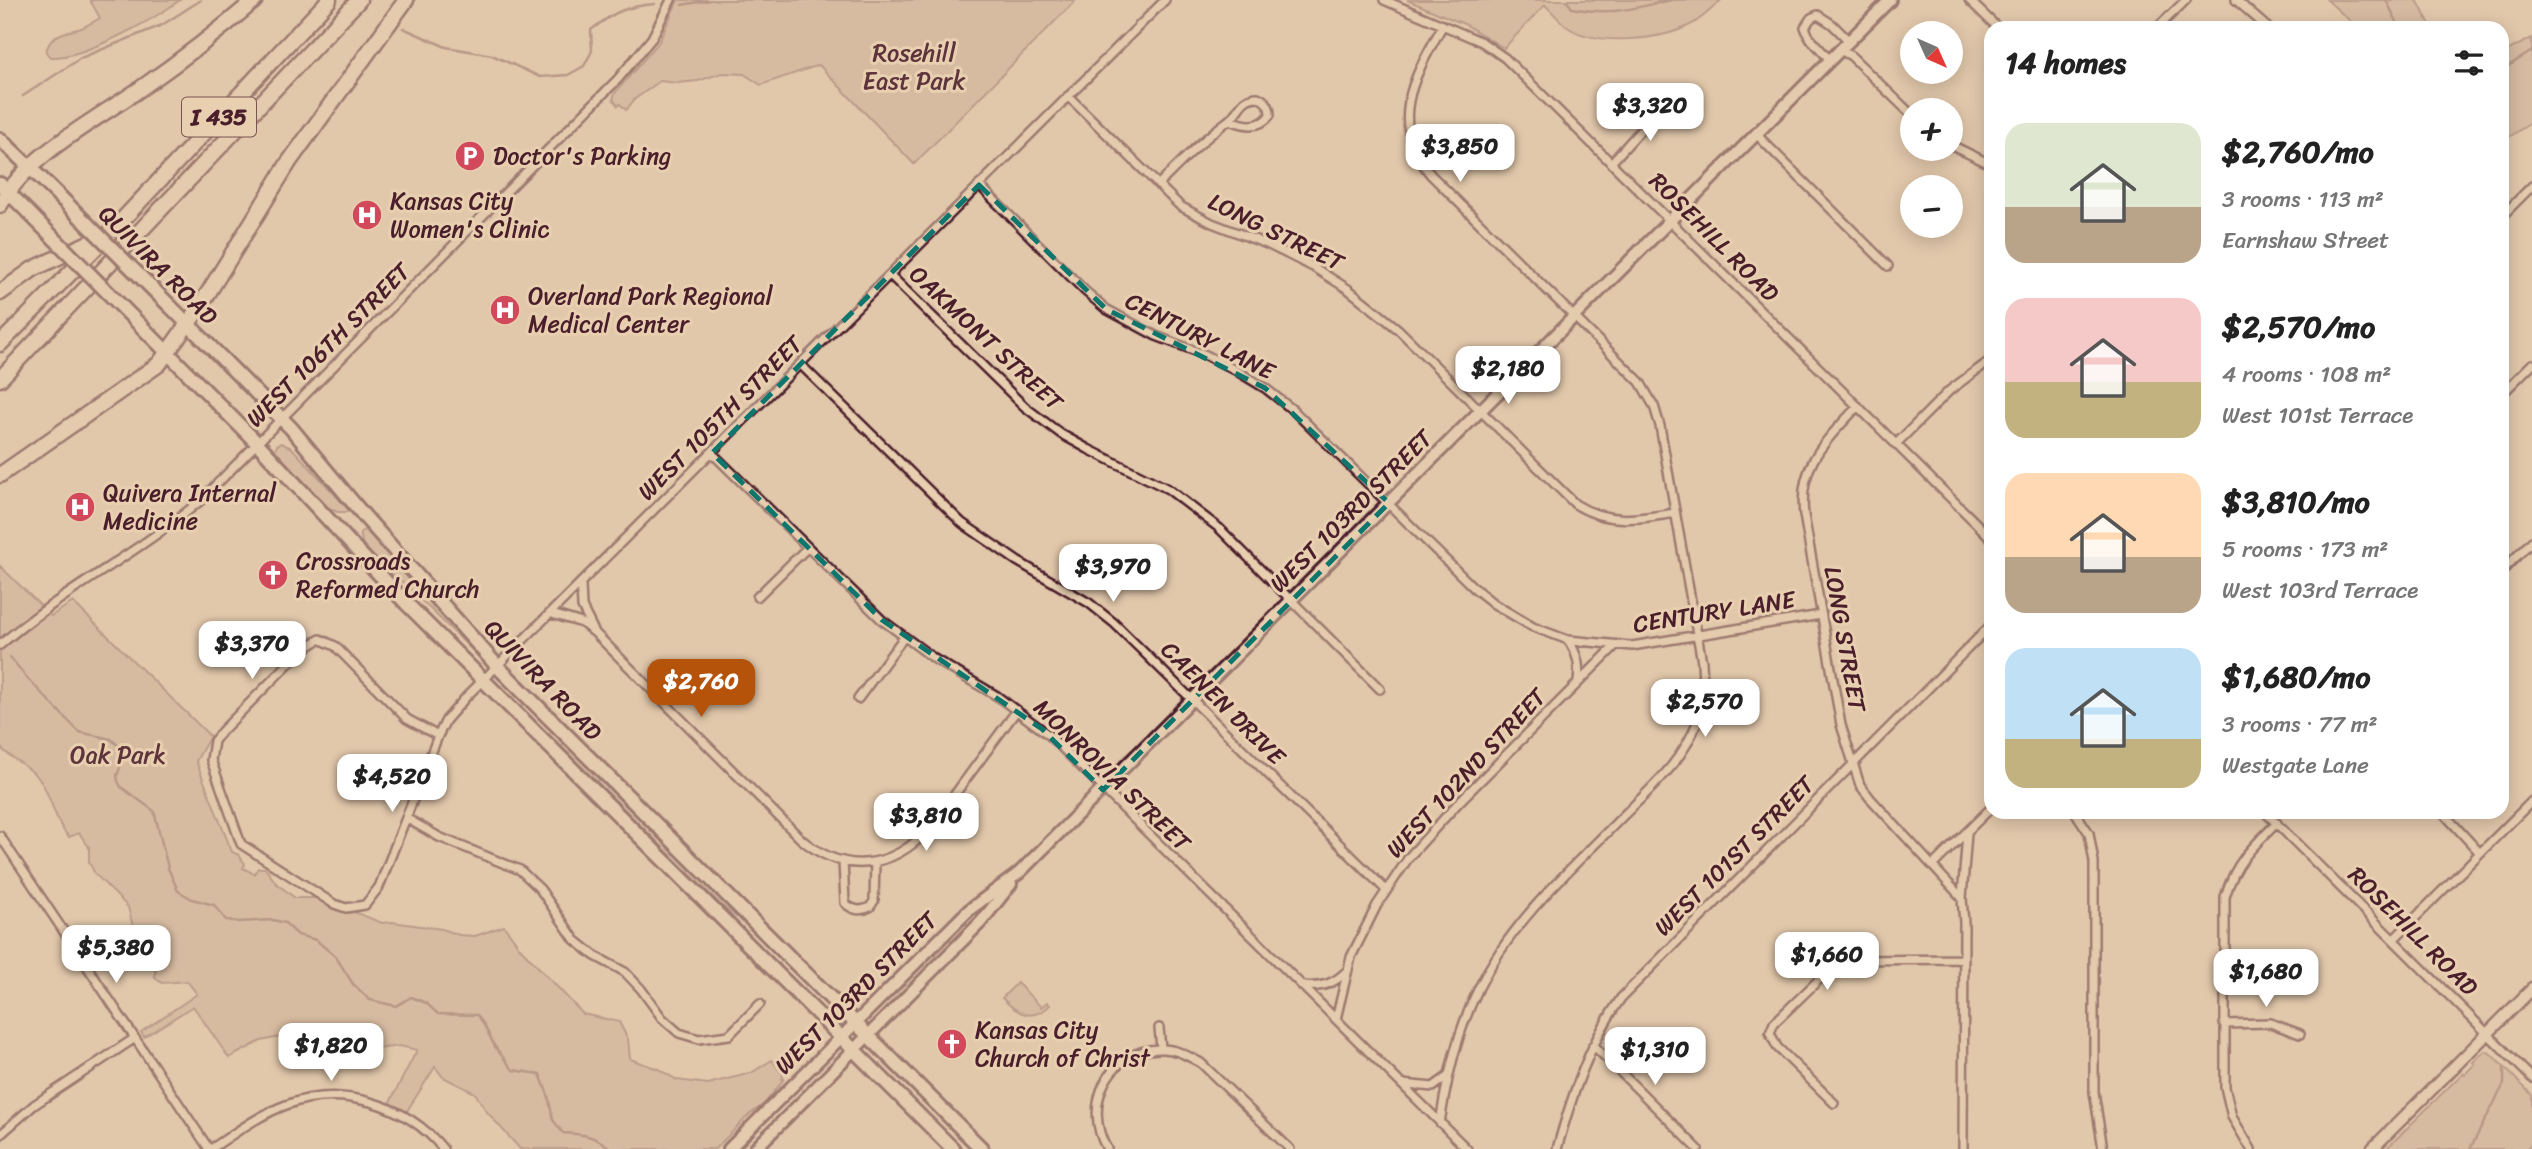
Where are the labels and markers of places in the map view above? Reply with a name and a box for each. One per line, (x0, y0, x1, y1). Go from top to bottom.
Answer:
pin: $3,320 (1593, 83, 1707, 143)
pin: $3,850 (1403, 124, 1517, 184)
place label: Doctor's Parking (493, 135, 671, 177)
parking icon: Doctor's Parking (453, 139, 487, 173)
place label: Kansas City Women's Clinic (390, 180, 549, 250)
hospital icon: Kansas City Women's Clinic (350, 198, 384, 232)
place label: Overland Park Regional Medical Center (528, 275, 774, 345)
hospital icon: Overland Park Regional Medical Center (488, 293, 522, 327)
pin: $2,180 (1451, 346, 1565, 406)
place label: Quivera Internal Medicine (103, 472, 277, 542)
hospital icon: Quivera Internal Medicine (63, 490, 97, 524)
place label: Crossroads Reformed Church (296, 540, 479, 610)
pin: $3,970 (1056, 544, 1170, 604)
church icon: Crossroads Reformed Church (256, 558, 290, 592)
pin: $3,370 (195, 622, 309, 681)
pin: $2,760 (644, 660, 758, 719)
pin: $2,570 (1648, 680, 1762, 739)
pin: $4,520 (335, 754, 449, 814)
pin: $3,810 (869, 794, 983, 853)
pin: $5,380 (59, 926, 173, 985)
pin: $1,660 (1770, 932, 1884, 992)
pin: $1,680 (2209, 950, 2323, 1009)
place label: Kansas City Church of Christ (975, 1009, 1151, 1079)
pin: $1,820 (274, 1024, 388, 1083)
church icon: Kansas City Church of Christ (935, 1027, 969, 1061)
pin: $1,310 (1598, 1028, 1712, 1087)

